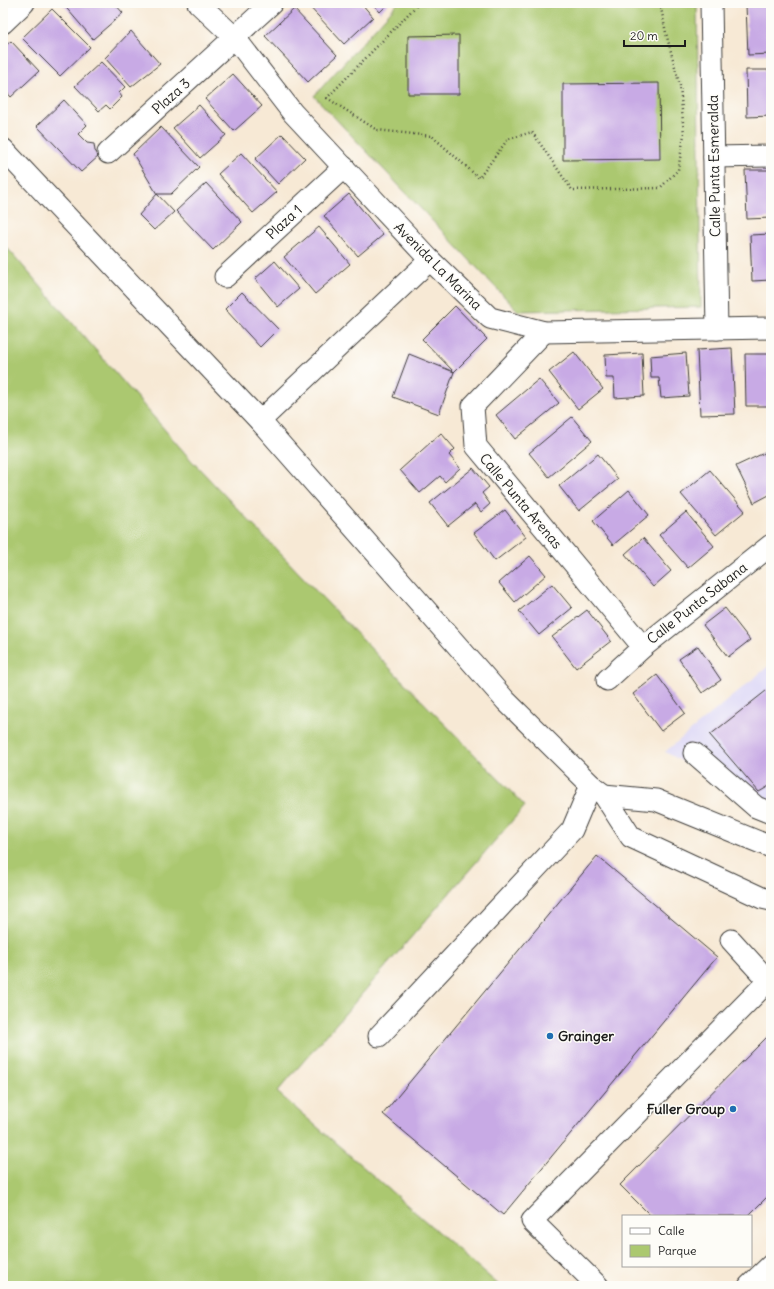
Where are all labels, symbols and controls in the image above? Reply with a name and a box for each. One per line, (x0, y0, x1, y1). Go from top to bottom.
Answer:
scale bar (624, 22, 685, 48)
text: 20 m (630, 28, 658, 43)
street label: Plaza 3 (148, 74, 194, 118)
street label: Calle Punta Esmeralda (704, 95, 724, 237)
street label: Plaza 1 (262, 201, 306, 243)
street label: Avenida La Marina (390, 218, 486, 314)
street label: Calle Punta Arenas (476, 450, 566, 552)
street label: Calle Punta Sabana (643, 558, 751, 648)
place label: Grainger (558, 1027, 614, 1045)
marker: Grainger (545, 1031, 555, 1041)
place label: Fuller Group (647, 1100, 725, 1118)
marker: Fuller Group (728, 1104, 738, 1114)
legend (622, 1215, 752, 1267)
text: Calle (658, 1223, 685, 1238)
text: Parque (658, 1243, 697, 1258)

